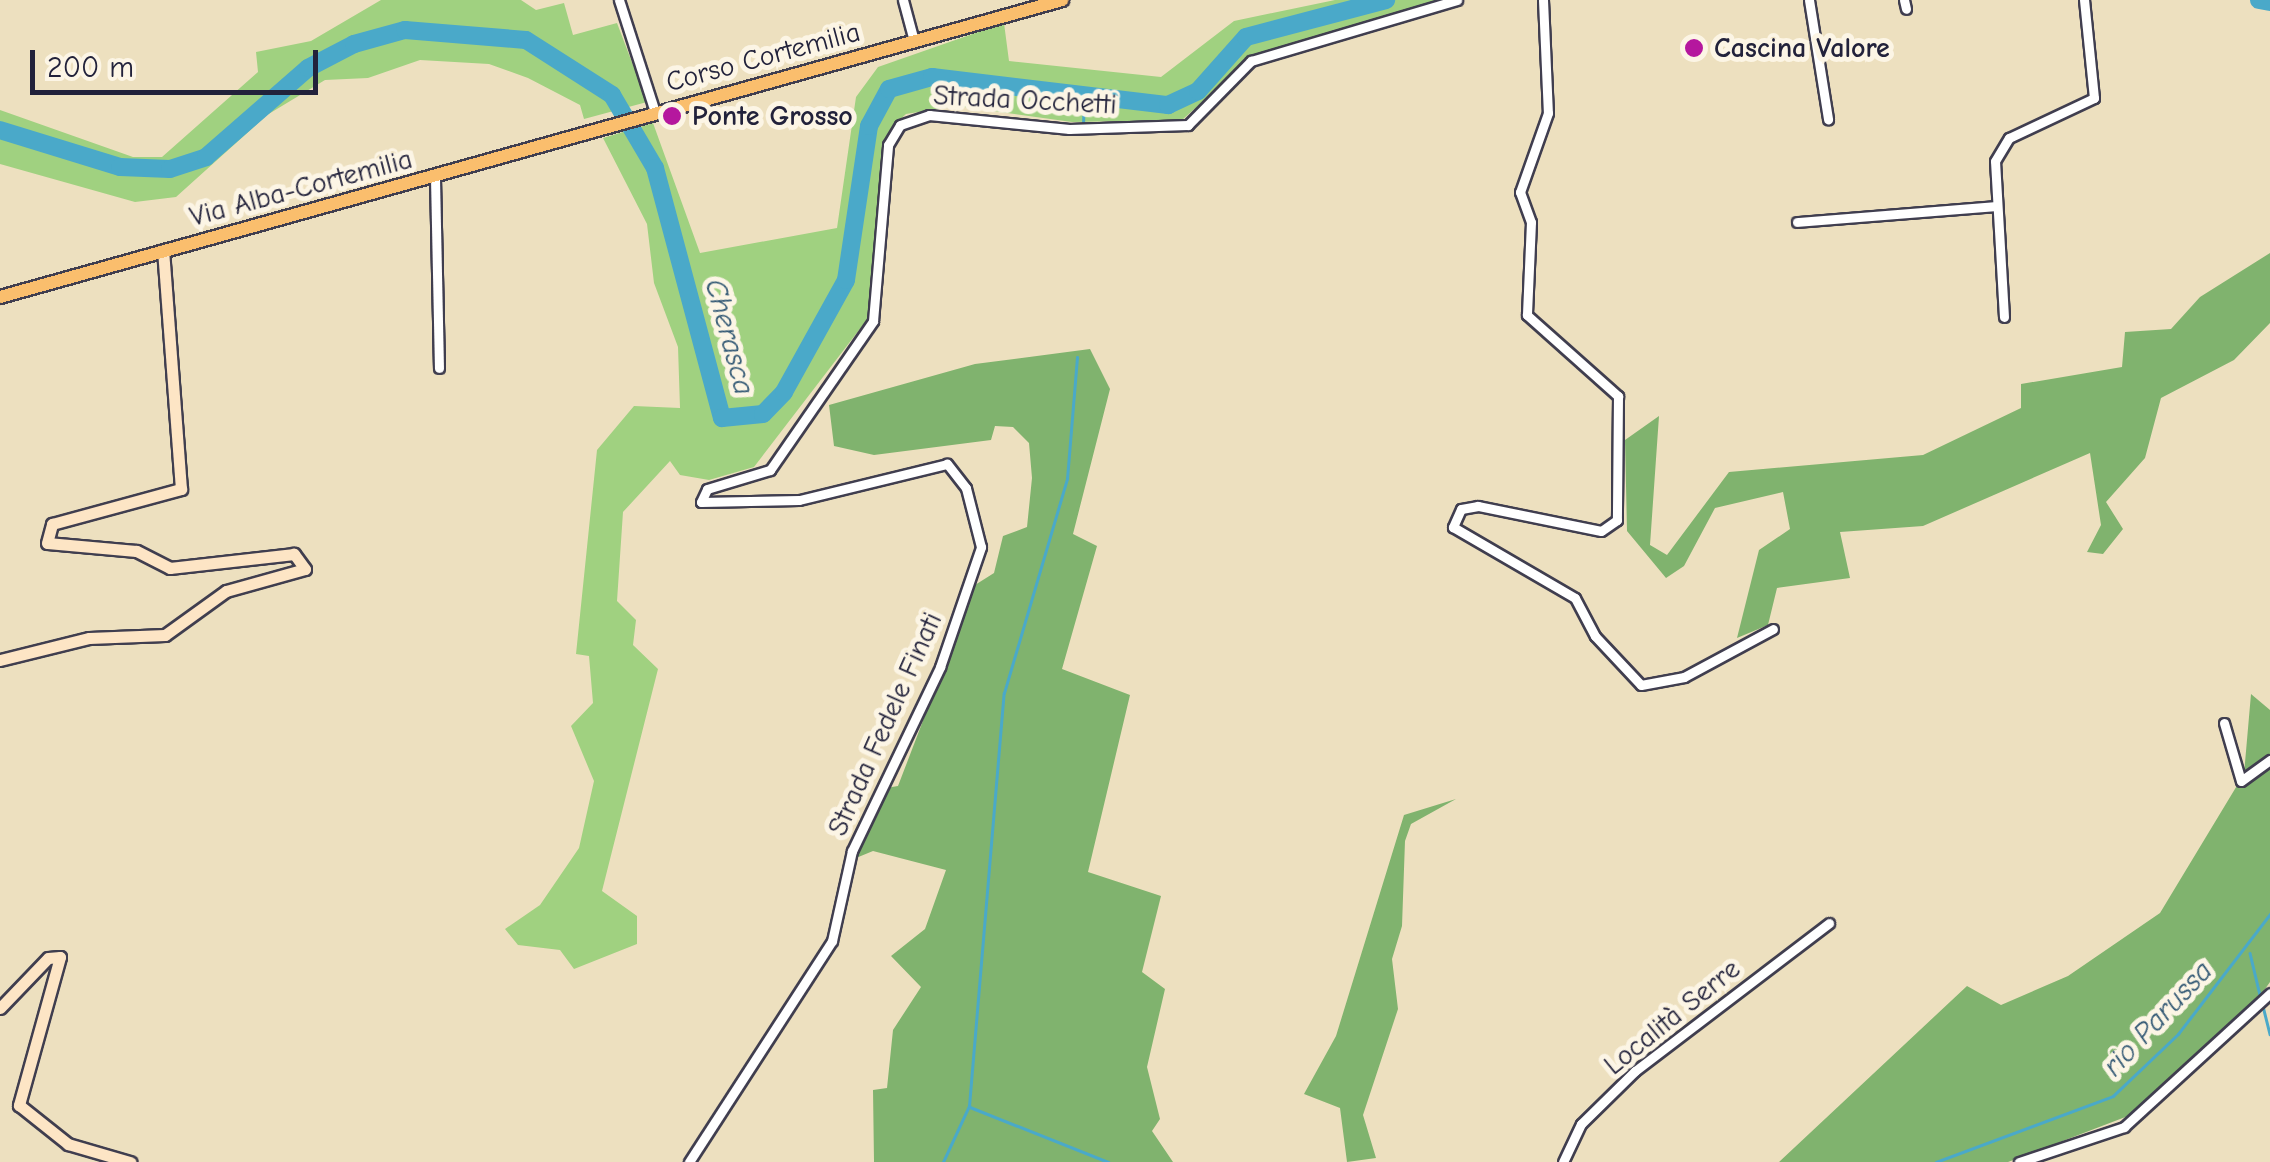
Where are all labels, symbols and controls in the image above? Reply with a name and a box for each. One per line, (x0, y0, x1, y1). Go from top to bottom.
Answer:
street label: Corso Cortemilia (662, 15, 864, 99)
scale bar (35, 30, 322, 92)
place label: Cascina Valore (1714, 31, 1890, 65)
marker: Cascina Valore (1683, 37, 1705, 59)
text: 200 m (47, 50, 134, 85)
street label: Strada Occhetti (932, 78, 1118, 122)
place label: Ponte Grosso (692, 99, 853, 133)
marker: Ponte Grosso (661, 105, 683, 127)
street label: Via Alba-Cortemilia (186, 142, 416, 234)
water label: Cherasca (696, 275, 762, 399)
street label: Strada Fedele Finati (821, 607, 949, 841)
street label: Località Serre (1597, 952, 1747, 1082)
water label: rio Parussa (2096, 954, 2220, 1084)

